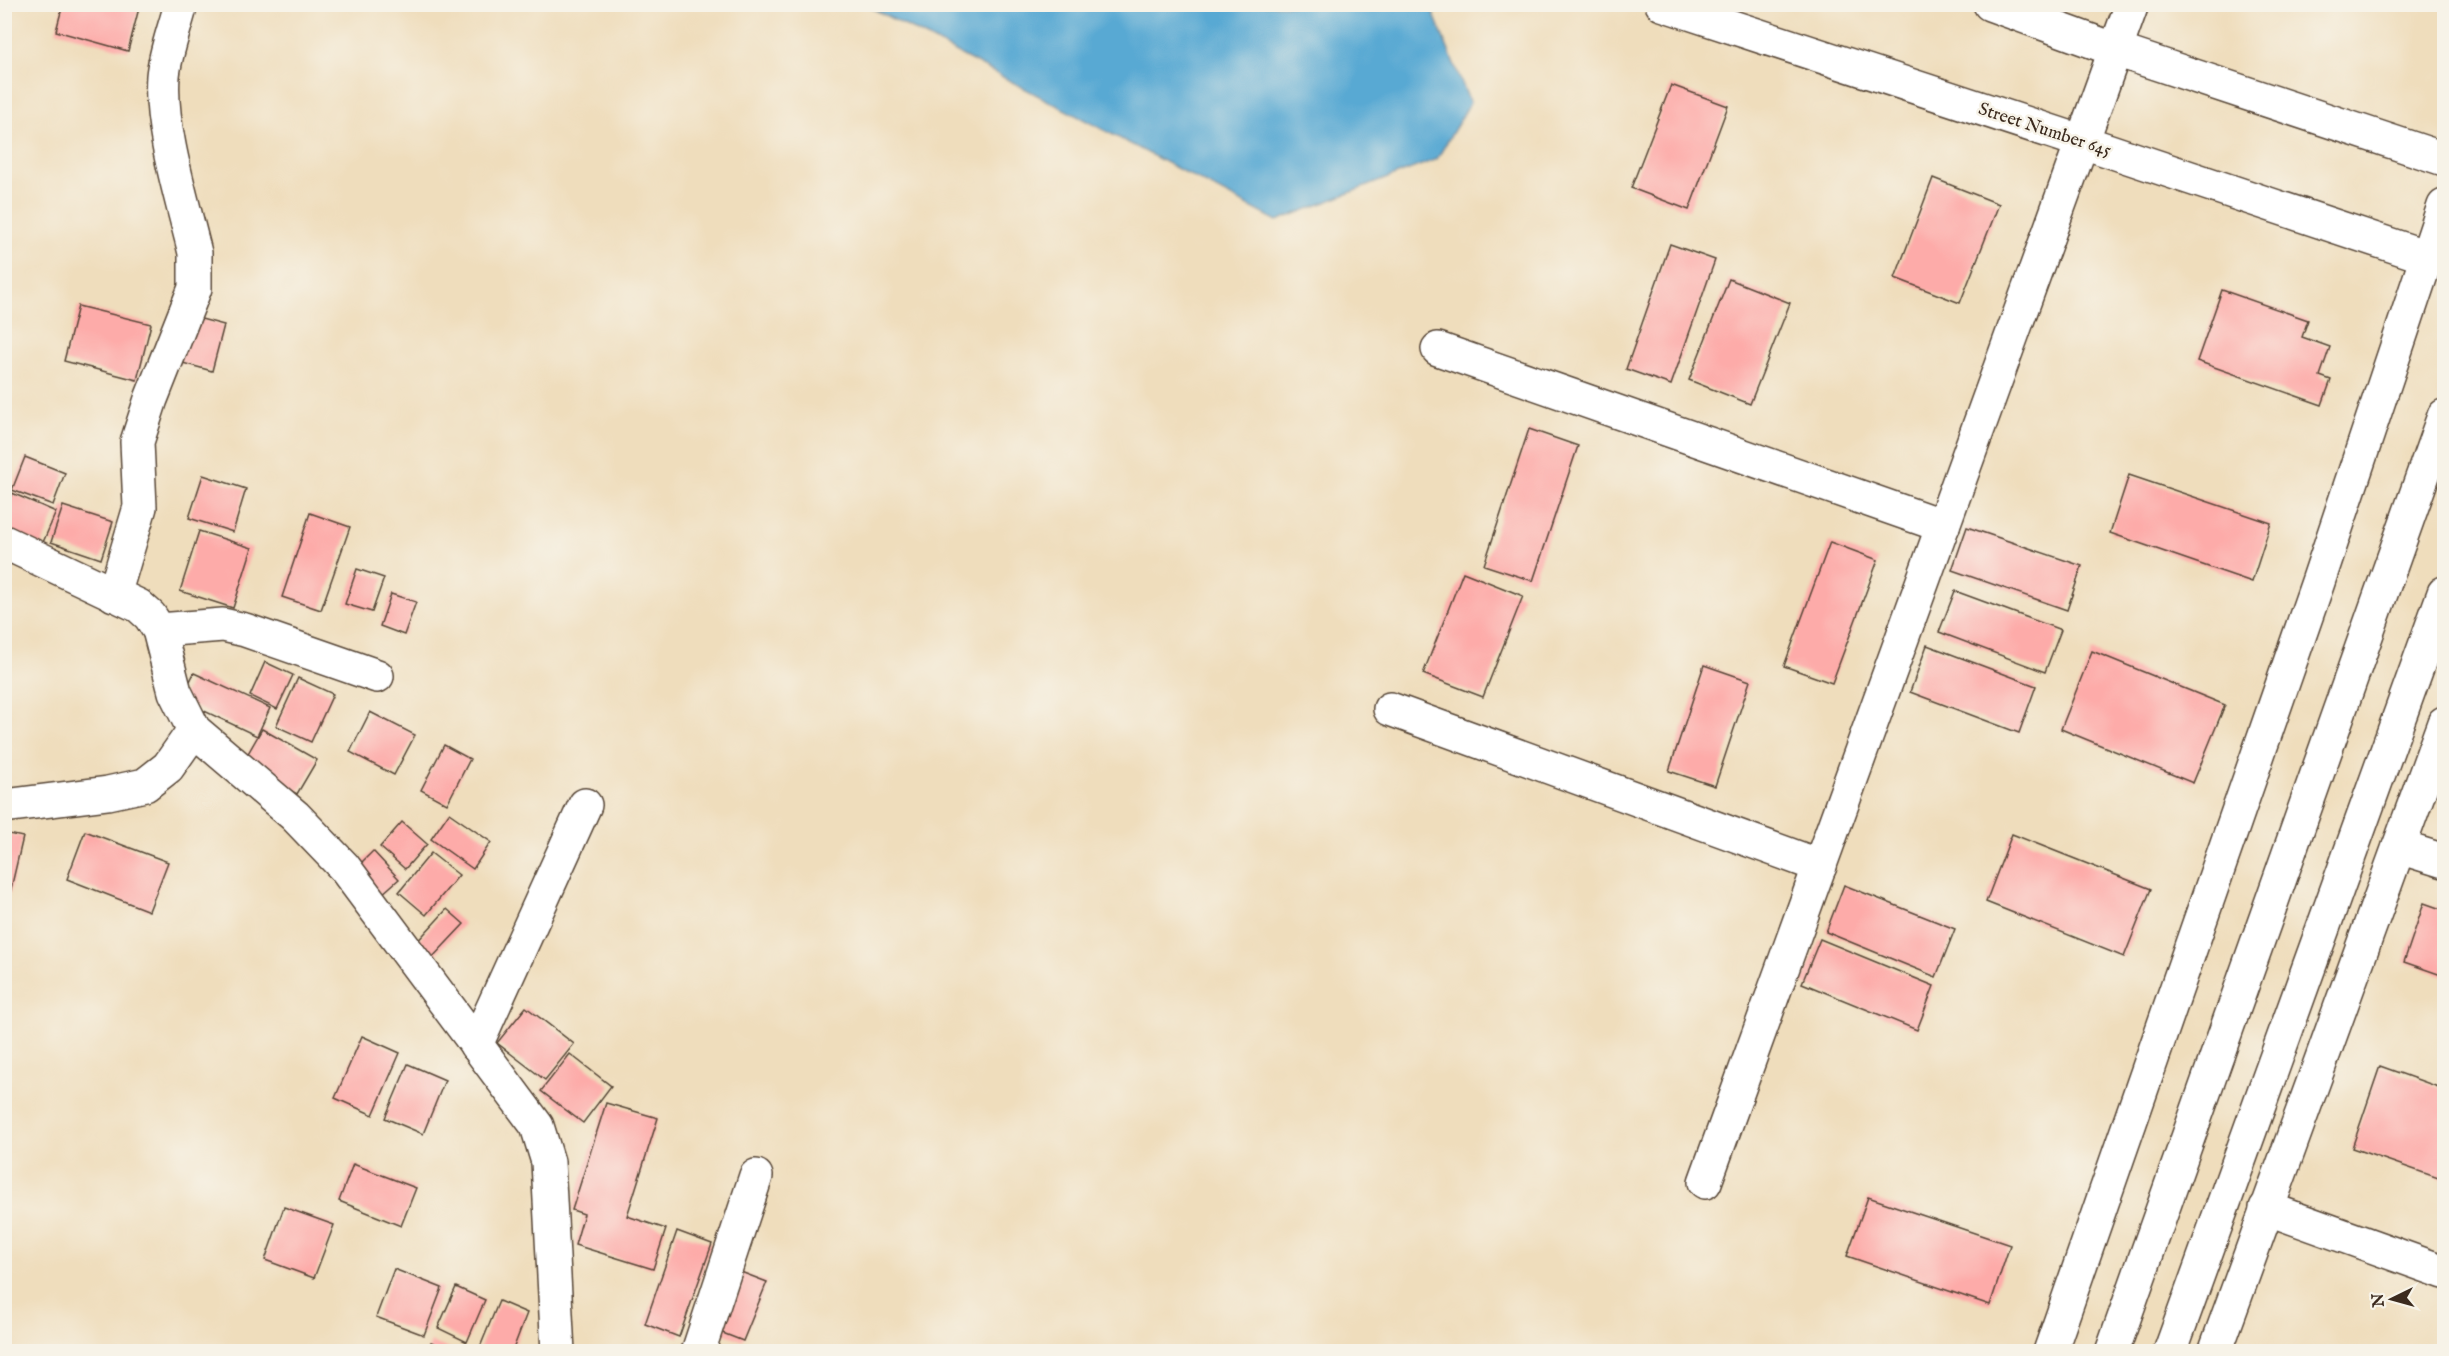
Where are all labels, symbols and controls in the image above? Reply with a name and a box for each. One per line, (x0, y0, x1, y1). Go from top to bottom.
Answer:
street label: Street Number 645 (1975, 98, 2114, 163)
north arrow (2362, 1269, 2422, 1329)
text: N (2368, 1292, 2390, 1309)

